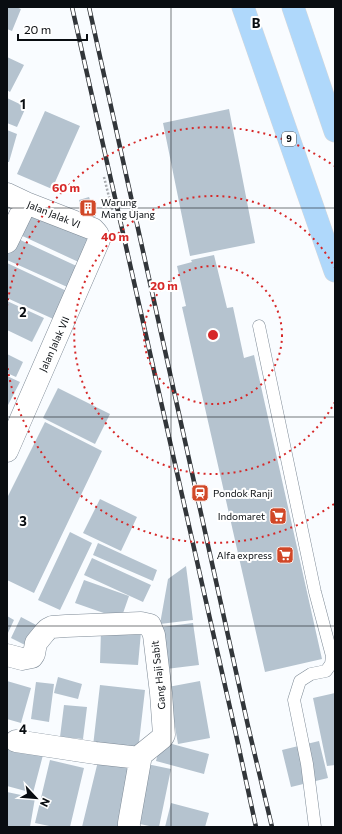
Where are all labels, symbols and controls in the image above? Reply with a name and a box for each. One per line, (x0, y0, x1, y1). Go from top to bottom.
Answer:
text: B (252, 15, 261, 31)
scale bar (18, 16, 87, 42)
text: 20 m (24, 22, 51, 36)
text: 1 (20, 96, 26, 112)
road number: 9 (282, 132, 296, 146)
text: 60 m (52, 180, 80, 194)
place label: Warung Mang Ujang (101, 196, 156, 220)
street label: Jalan Jalak VI (26, 198, 82, 230)
building icon: Warung Mang Ujang (78, 198, 98, 218)
text: 40 m (101, 229, 129, 243)
text: 20 m (150, 278, 178, 292)
text: 2 (19, 304, 27, 320)
street label: Jalan Jalak VII (36, 314, 72, 374)
centre of rings (206, 328, 220, 342)
station icon: Pondok Ranji (190, 483, 210, 503)
place label: Pondok Ranji (213, 487, 273, 499)
supermarket icon: Indomaret (268, 506, 288, 526)
place label: Indomaret (218, 510, 265, 522)
text: 3 (19, 513, 27, 529)
supermarket icon: Alfa express (275, 545, 295, 565)
place label: Alfa express (217, 549, 272, 561)
street label: Gang Haji Sabit (148, 640, 168, 710)
text: 4 (19, 721, 27, 737)
north arrow (16, 778, 56, 818)
text: N (38, 796, 53, 809)

